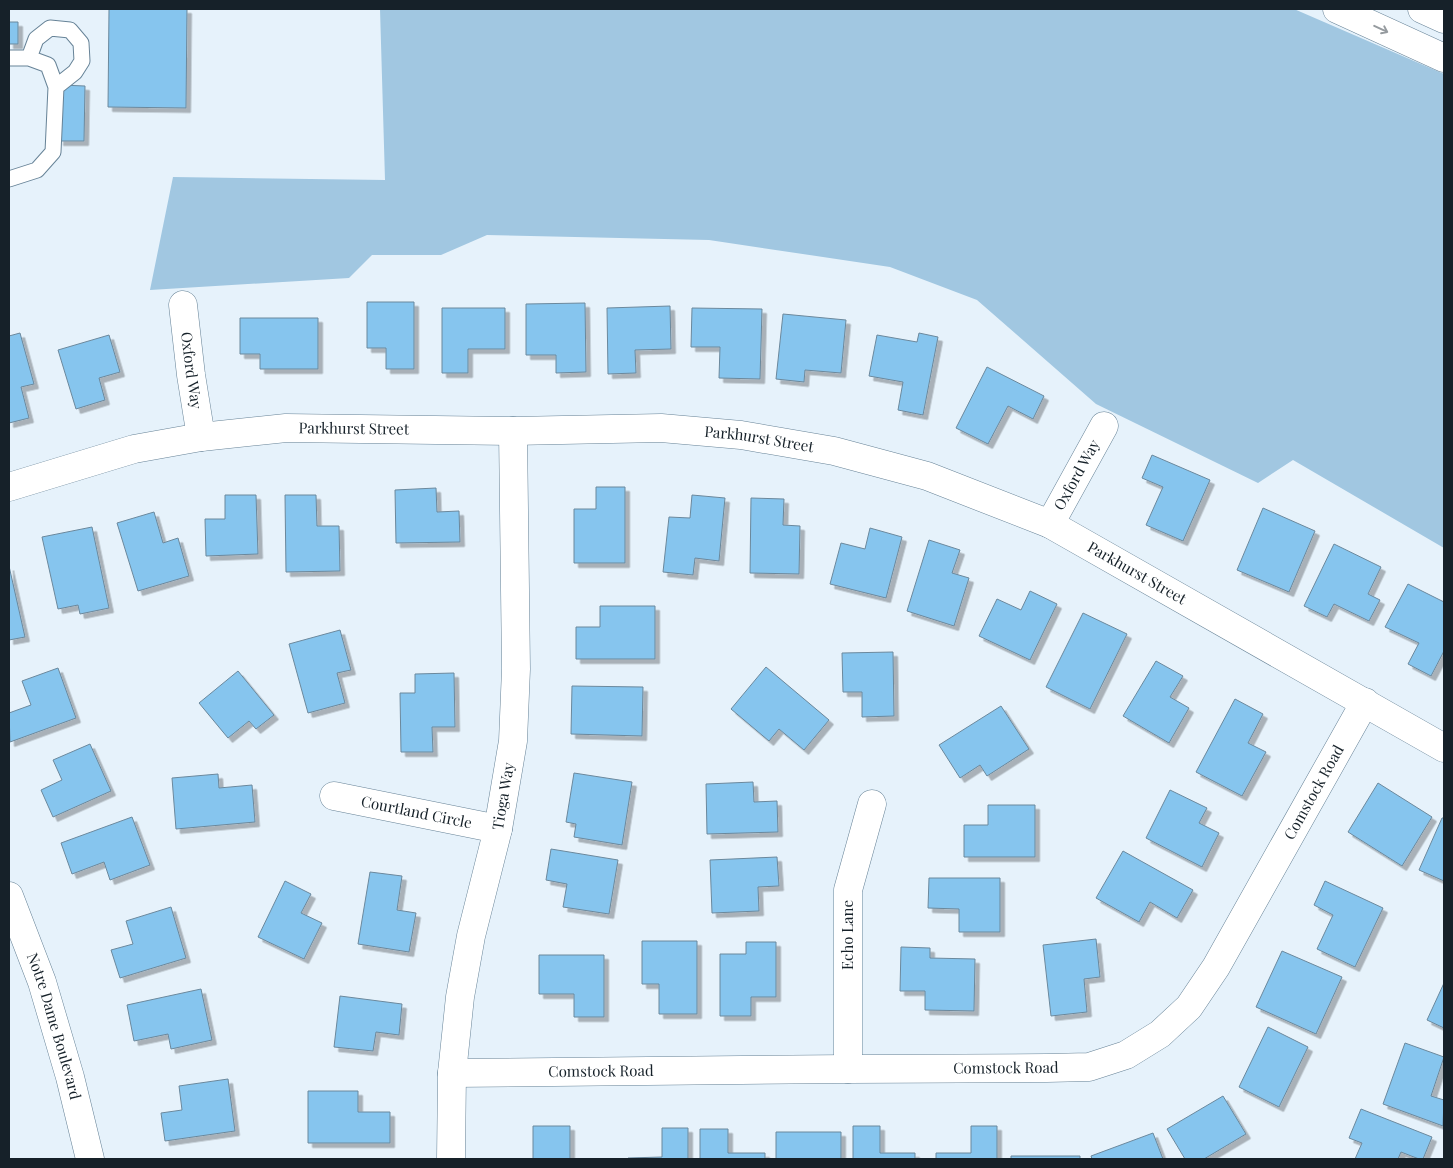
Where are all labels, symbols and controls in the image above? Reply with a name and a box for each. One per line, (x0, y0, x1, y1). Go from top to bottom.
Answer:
one-way arrow (1373, 25, 1388, 34)
street label: Oxford Way (177, 331, 207, 411)
street label: Parkhurst Street (298, 417, 410, 439)
street label: Parkhurst Street (704, 421, 816, 456)
street label: Oxford Way (1049, 435, 1104, 513)
street label: Parkhurst Street (1084, 536, 1191, 609)
street label: Comstock Road (1279, 741, 1348, 843)
street label: Tioga Way (487, 760, 518, 831)
street label: Courtland Circle (359, 791, 474, 833)
street label: Echo Lane (837, 900, 857, 970)
street label: Notre Dame Boulevard (23, 950, 86, 1102)
street label: Comstock Road (953, 1057, 1059, 1077)
street label: Comstock Road (548, 1060, 654, 1081)

